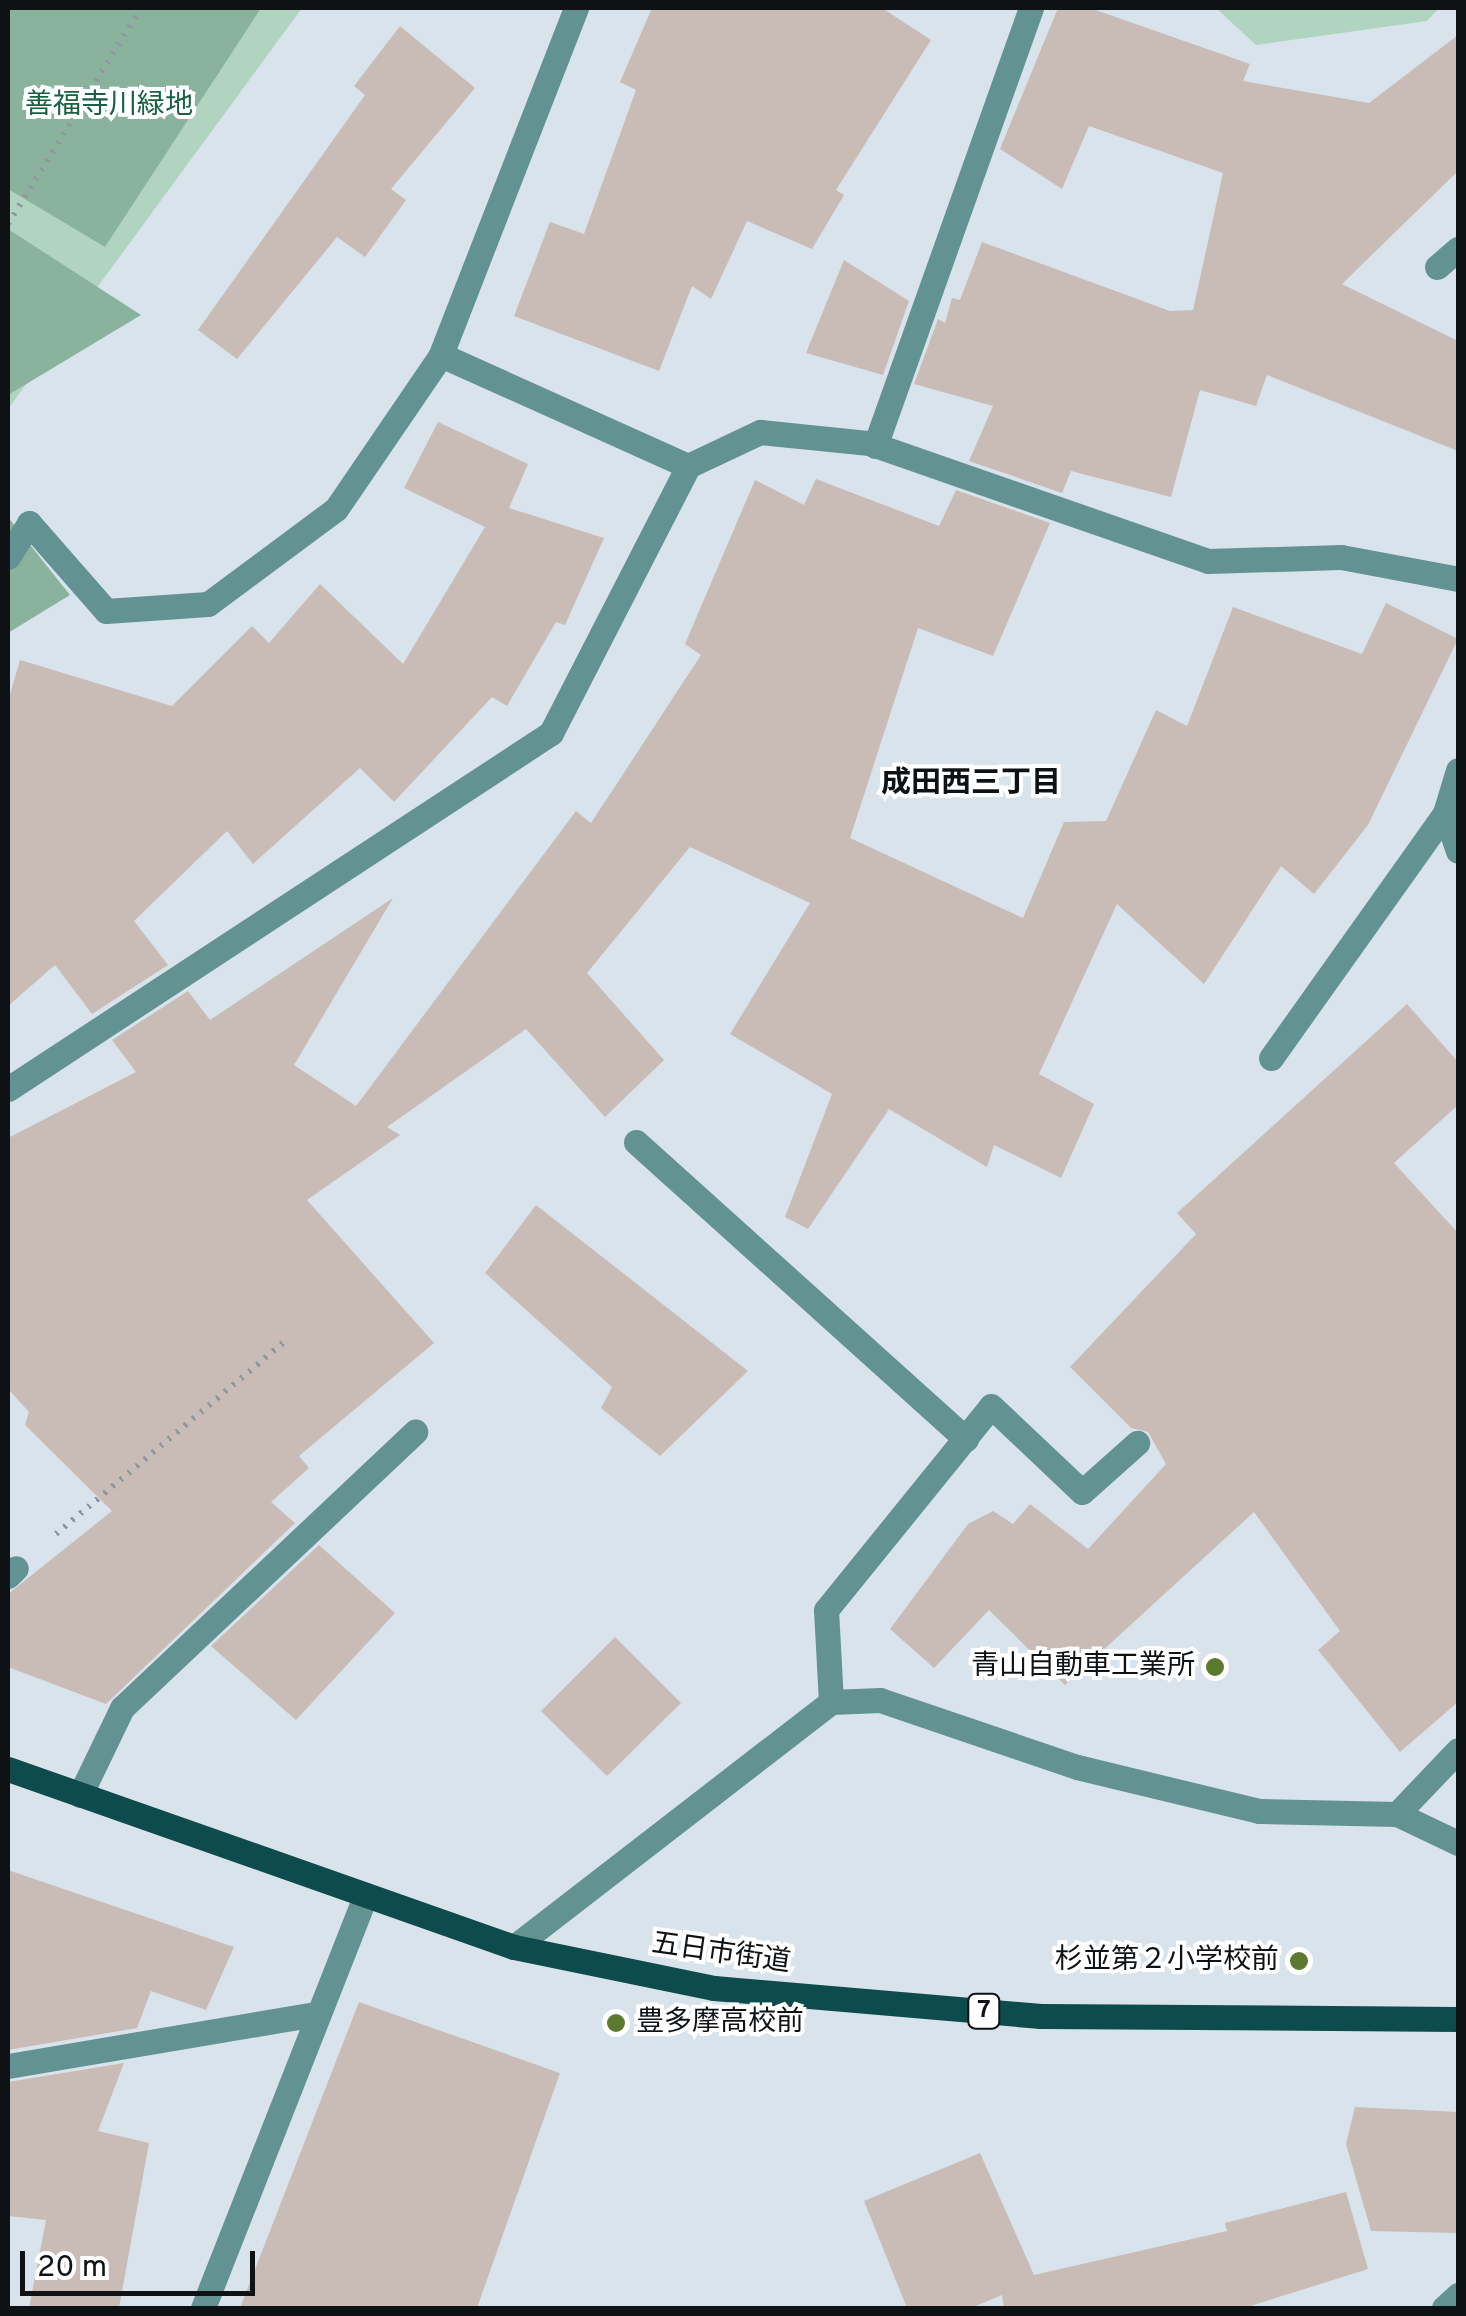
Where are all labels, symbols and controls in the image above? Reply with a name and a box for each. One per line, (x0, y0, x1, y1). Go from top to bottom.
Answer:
park label: 善福寺川緑地 (25, 89, 193, 123)
district label: 成田西三丁目 (881, 767, 1061, 803)
place label: 青山自動車工業所 (971, 1650, 1195, 1684)
marker: 青山自動車工業所 (1204, 1656, 1226, 1678)
street label: 五日市街道 (649, 1928, 793, 1980)
place label: 杉並第２小学校前 (1055, 1944, 1279, 1978)
marker: 杉並第２小学校前 (1288, 1950, 1310, 1972)
road number: 7 (966, 1991, 1002, 2031)
place label: 豊多摩高校前 (636, 2006, 804, 2040)
marker: 豊多摩高校前 (605, 2012, 627, 2034)
scale bar (25, 2231, 260, 2293)
text: 20 m (37, 2250, 107, 2287)

